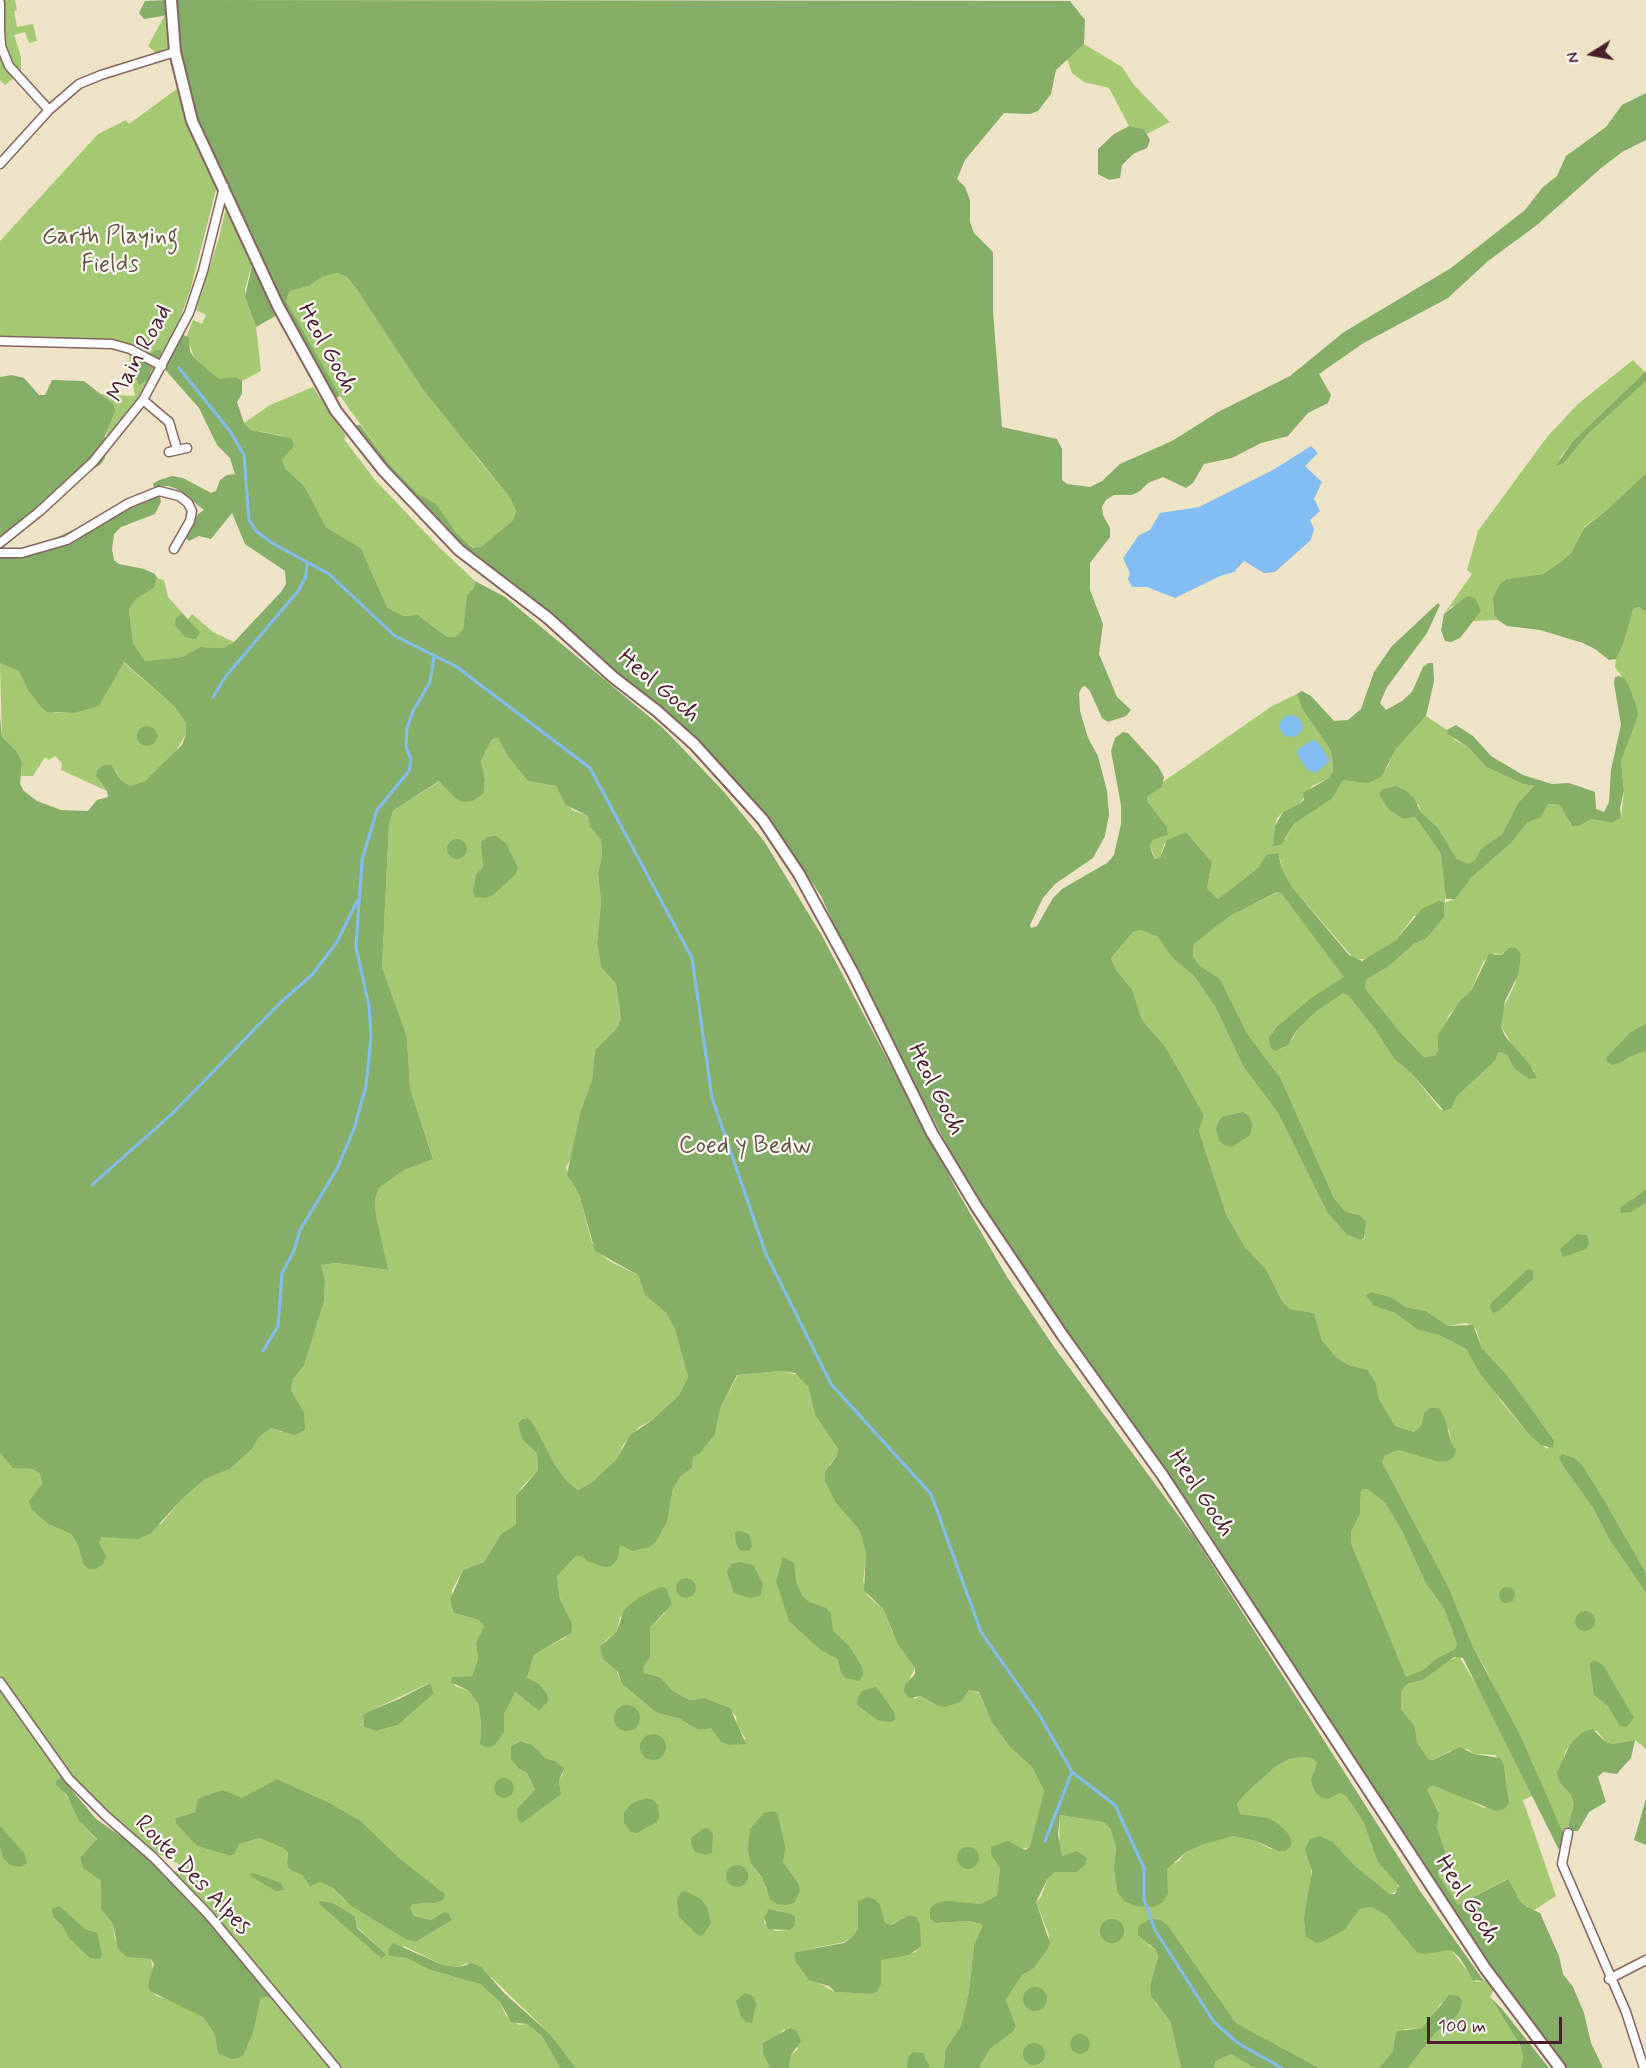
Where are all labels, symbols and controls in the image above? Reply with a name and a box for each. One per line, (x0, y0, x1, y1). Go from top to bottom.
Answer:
north arrow (1562, 24, 1622, 84)
text: N (1563, 50, 1585, 65)
park label: Garth Playing Fields (42, 224, 178, 280)
street label: Heol Goch (289, 299, 363, 399)
street label: Main Road (102, 300, 180, 408)
street label: Heol Goch (611, 644, 705, 730)
street label: Heol Goch (900, 1039, 970, 1141)
park label: Coed y Bedw (679, 1133, 811, 1161)
street label: Heol Goch (1160, 1445, 1240, 1543)
street label: Route Des Alpes (128, 1810, 256, 1942)
street label: Heol Goch (1427, 1851, 1505, 1949)
scale bar (1430, 2005, 1565, 2043)
text: 100 m (1438, 2015, 1486, 2039)

